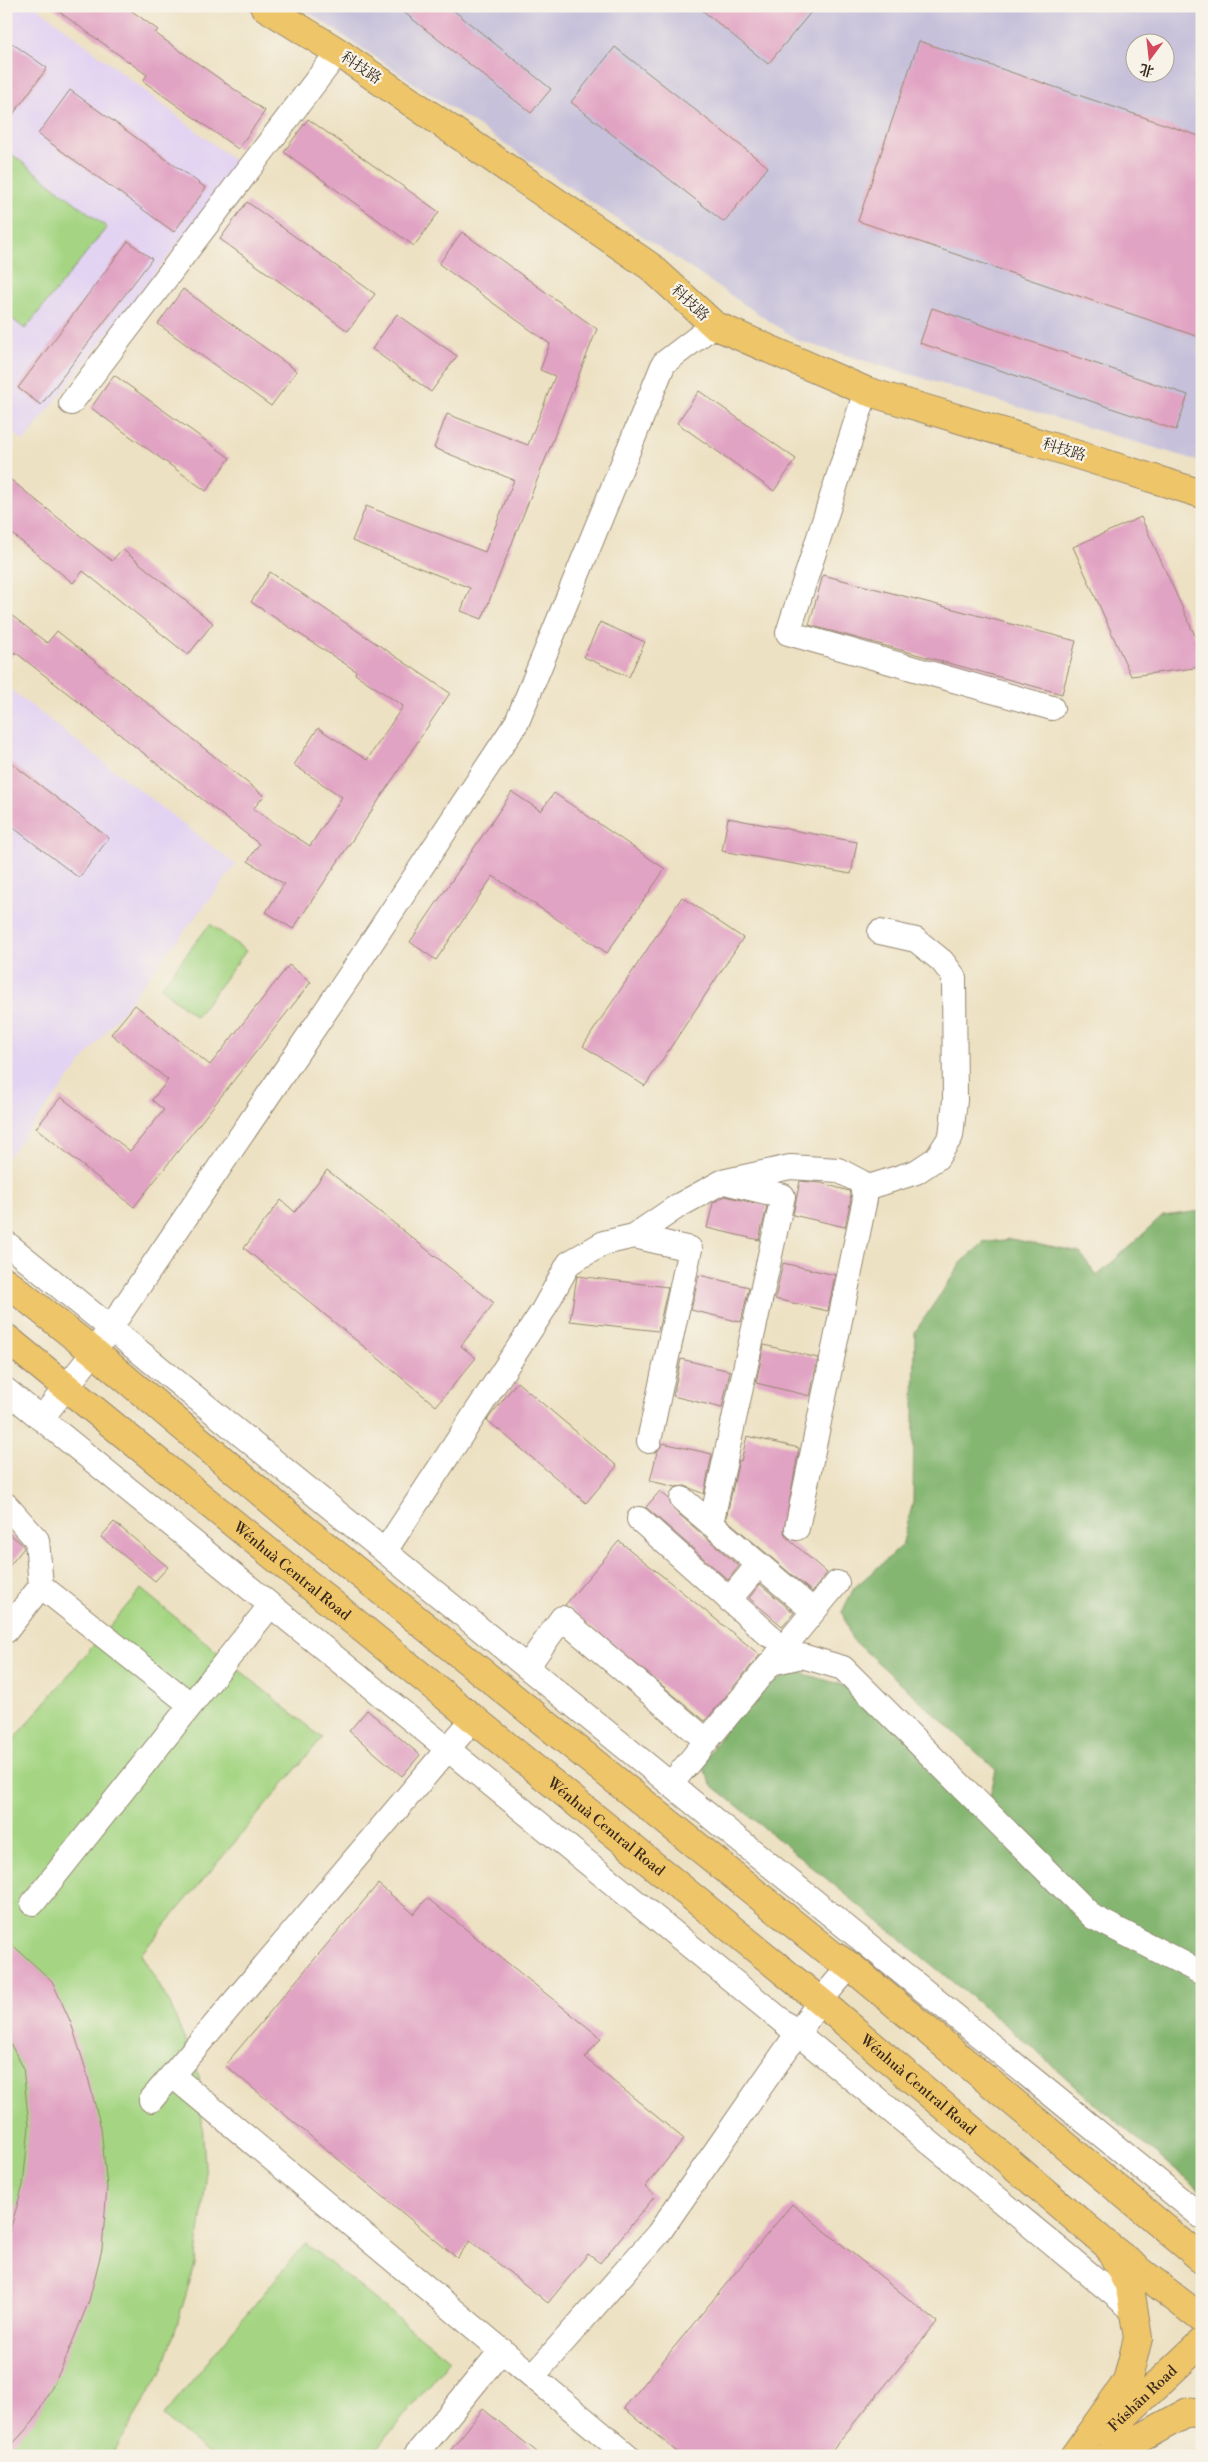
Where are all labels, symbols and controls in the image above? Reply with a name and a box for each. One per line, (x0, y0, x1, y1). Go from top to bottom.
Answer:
north arrow (1126, 32, 1176, 82)
street label: 科技路 (337, 48, 385, 88)
text: 北 (1138, 59, 1156, 80)
street label: 科技路 (667, 281, 713, 325)
street label: 科技路 (1040, 434, 1088, 466)
street label: Wénhuà Central Road (229, 1517, 355, 1625)
street label: Wénhuà Central Road (543, 1773, 669, 1881)
street label: Wénhuà Central Road (856, 2030, 981, 2139)
street label: Fúshān Road (1104, 2361, 1182, 2436)

